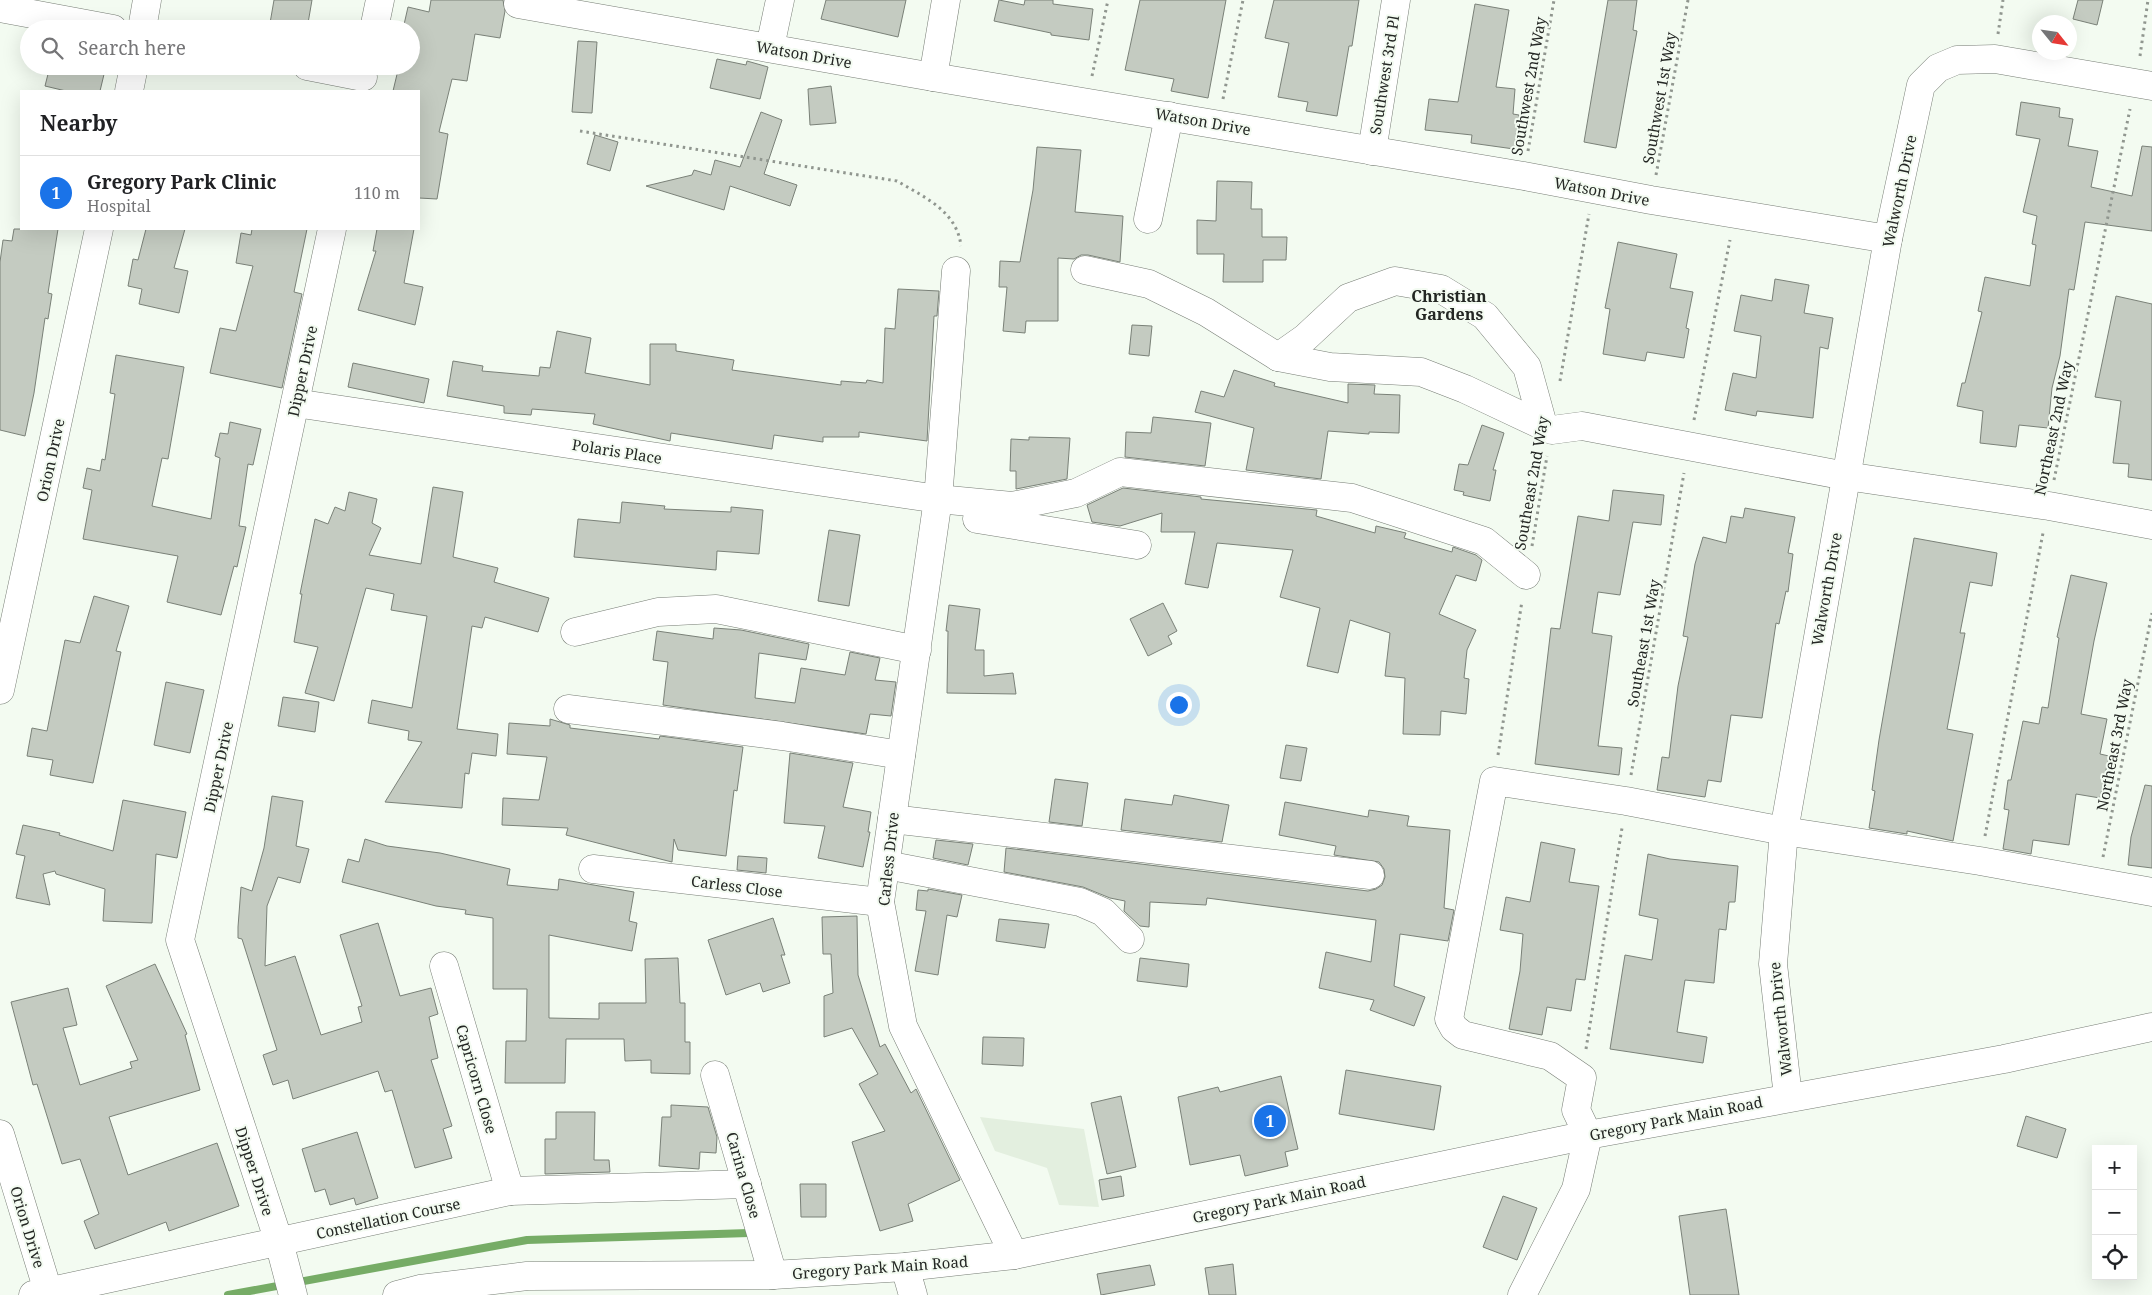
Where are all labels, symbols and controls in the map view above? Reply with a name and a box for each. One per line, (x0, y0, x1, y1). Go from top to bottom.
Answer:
street label: Southwest 3rd Pl (1365, 14, 1403, 136)
street label: Southwest 2nd Way (1506, 15, 1550, 157)
north arrow (2032, 15, 2077, 60)
search box (20, 20, 420, 75)
street label: Southwest 1st Way (1638, 30, 1681, 166)
icon: search (38, 34, 66, 62)
text: Search here (78, 35, 186, 61)
street label: Watson Drive (755, 36, 853, 72)
street label: Watson Drive (1154, 103, 1252, 139)
text: Nearby (40, 109, 118, 137)
street label: Walworth Drive (1877, 133, 1921, 249)
text: Gregory Park Clinic (87, 169, 277, 195)
street label: Watson Drive (1553, 172, 1651, 210)
text: 1 (51, 182, 61, 204)
text: 110 m (354, 182, 400, 204)
text: Hospital (87, 195, 151, 217)
district label: Christian Gardens (1411, 285, 1487, 325)
street label: Dipper Drive (283, 324, 321, 418)
street label: Northeast 2nd Way (2029, 358, 2077, 497)
street label: Southeast 2nd Way (1509, 414, 1553, 552)
street label: Orion Drive (31, 416, 69, 504)
street label: Polaris Place (571, 434, 663, 468)
street label: Walworth Drive (1806, 531, 1846, 647)
street label: Southeast 1st Way (1622, 577, 1664, 708)
street label: Northeast 3rd Way (2091, 677, 2137, 813)
your location (1166, 692, 1192, 718)
street label: Dipper Drive (199, 720, 237, 814)
street label: Carless Drive (873, 811, 903, 907)
street label: Carless Close (690, 870, 784, 902)
street label: Walworth Drive (1764, 961, 1796, 1077)
street label: Capricorn Close (452, 1022, 502, 1136)
street label: Gregory Park Main Road (1588, 1091, 1764, 1145)
pin: 1 (1254, 1102, 1286, 1140)
street label: Dipper Drive (231, 1124, 279, 1218)
street label: Carina Close (722, 1130, 766, 1220)
map controls (2092, 1145, 2137, 1280)
button: + (2092, 1145, 2137, 1190)
street label: Gregory Park Main Road (1191, 1171, 1367, 1227)
street label: Orion Drive (6, 1184, 50, 1270)
button: − (2092, 1190, 2137, 1235)
street label: Constellation Course (314, 1193, 462, 1243)
button: locate (2092, 1235, 2137, 1280)
street label: Gregory Park Main Road (791, 1251, 969, 1283)

